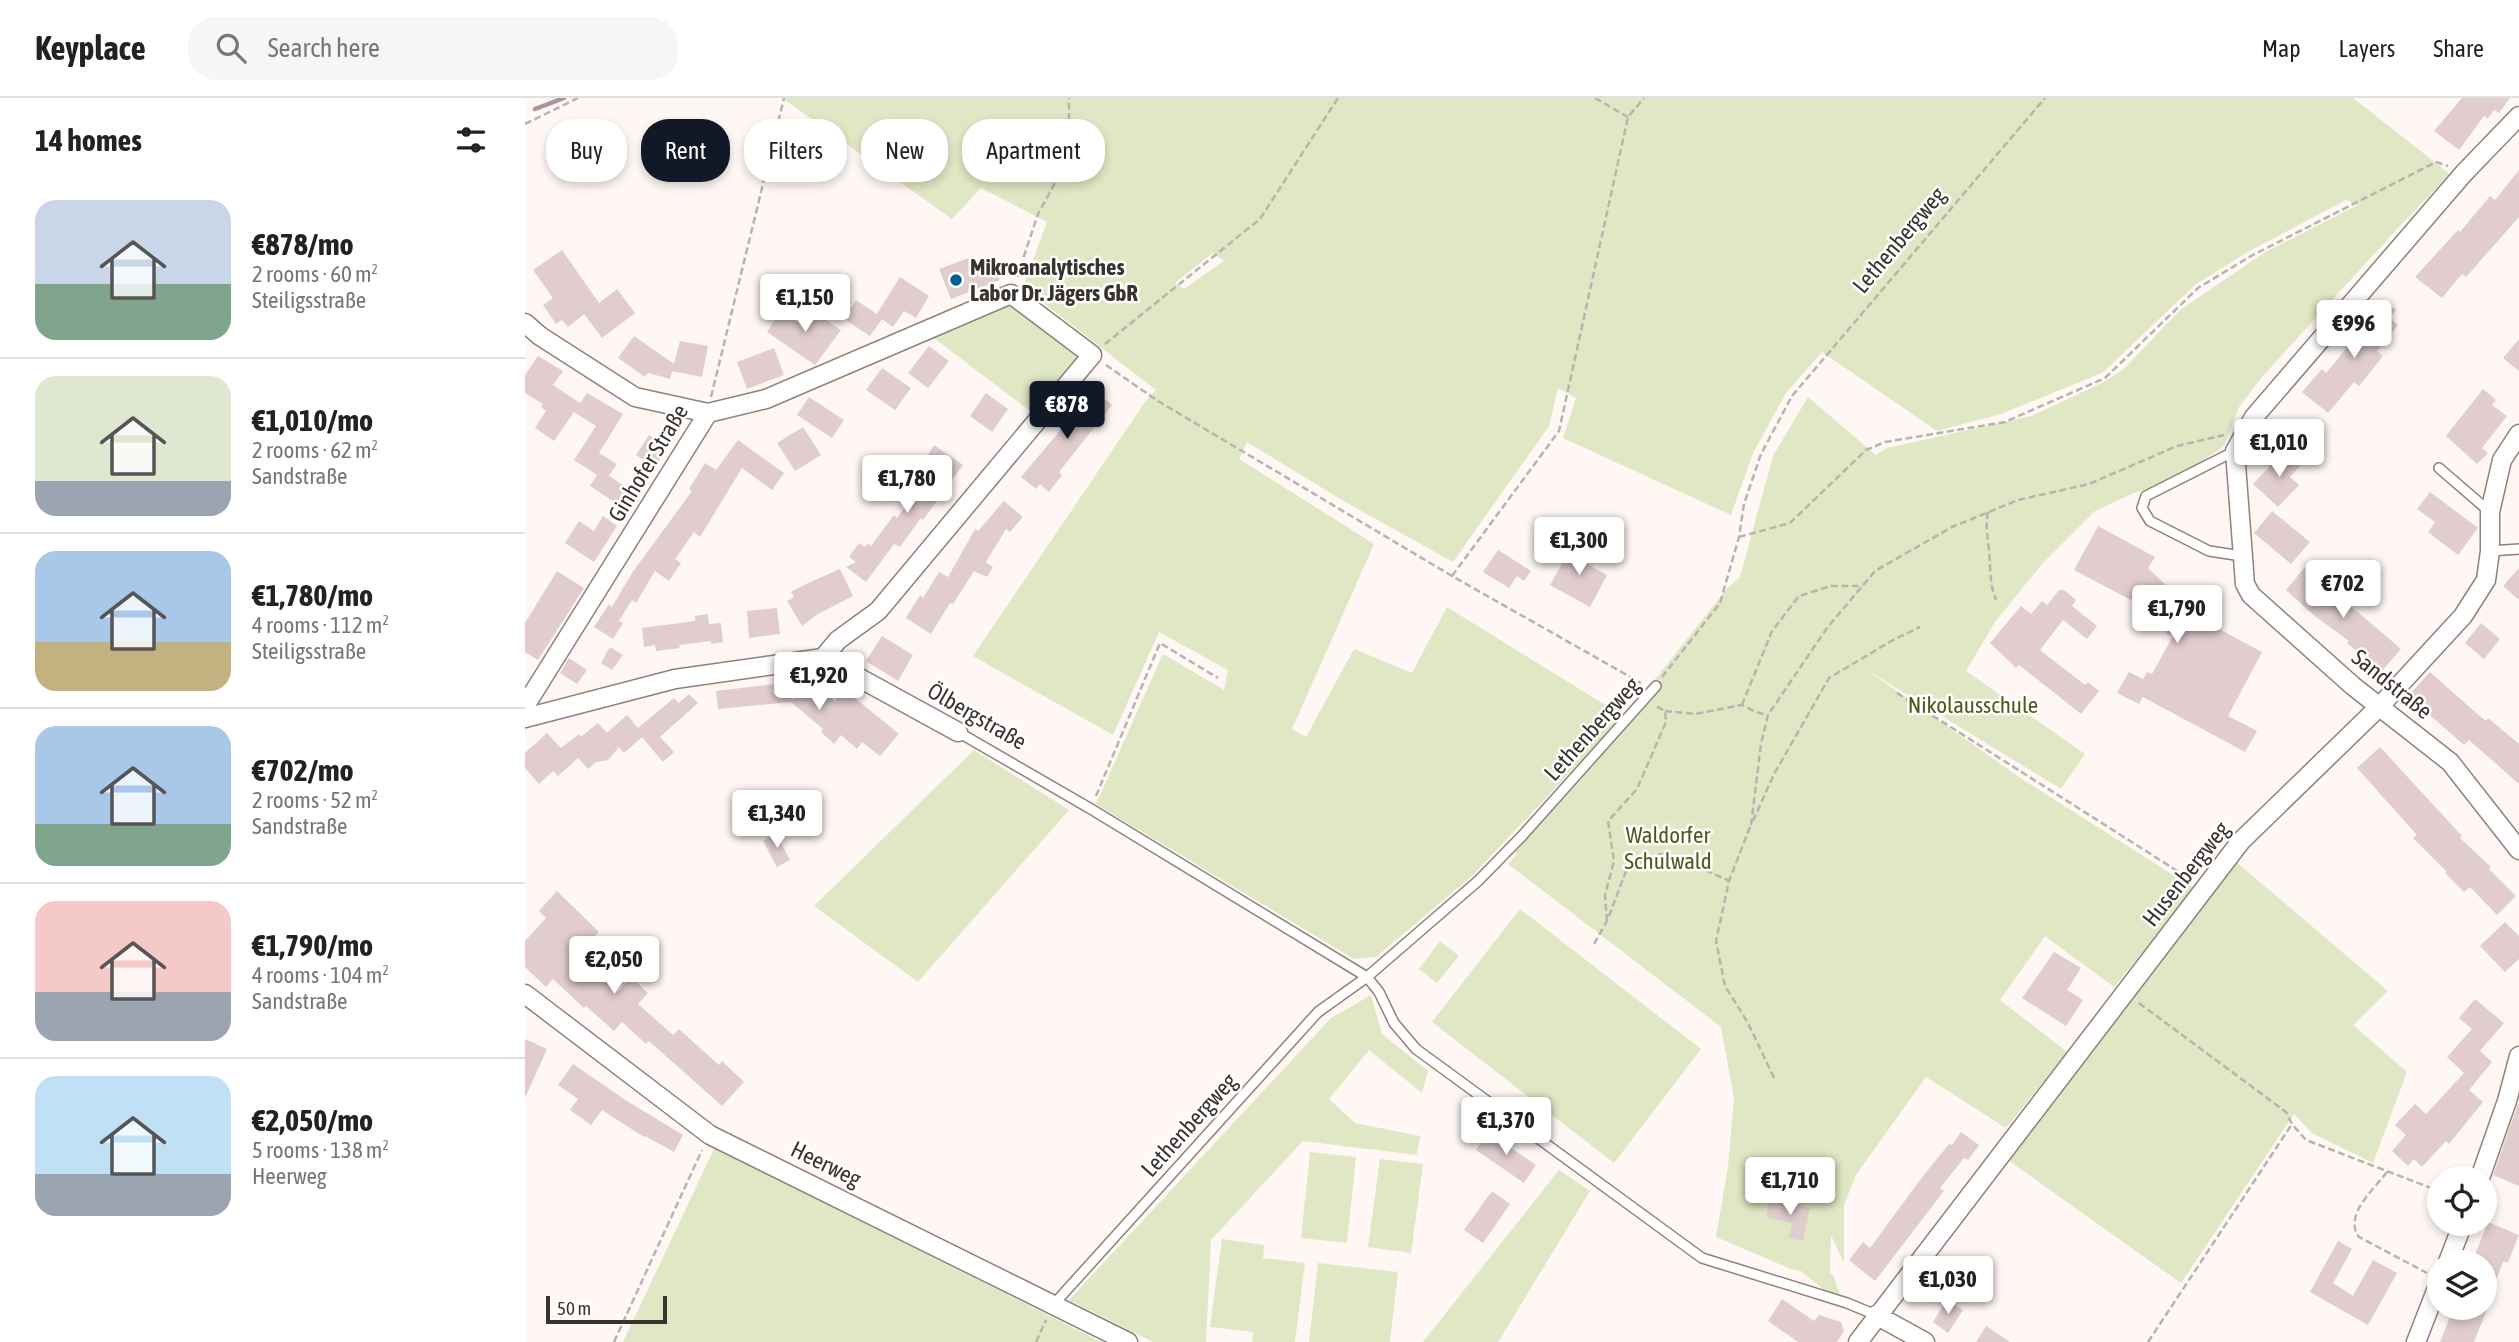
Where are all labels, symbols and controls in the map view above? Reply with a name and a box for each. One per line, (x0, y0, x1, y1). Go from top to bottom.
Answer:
search box (188, 17, 678, 80)
text: Keyplace (35, 29, 146, 67)
icon: search (212, 29, 250, 67)
text: Search here (268, 33, 380, 63)
text: Map (2262, 35, 2301, 62)
text: Layers (2339, 35, 2395, 62)
text: Share (2433, 35, 2484, 62)
chip: Buy (546, 119, 627, 182)
chip: Rent (641, 119, 730, 182)
chip: Filters (744, 119, 847, 182)
chip: New (861, 119, 948, 182)
chip: Apartment (962, 119, 1105, 182)
icon: filters (452, 121, 490, 159)
text: 14 homes (35, 123, 142, 157)
street label: Lethenbergweg (1847, 182, 1951, 298)
text: €878/mo (252, 227, 354, 261)
icon: home (91, 228, 175, 312)
place label: Mikroanalytisches Labor Dr. Jägers GbR (970, 254, 1138, 306)
text: 2 rooms · 60 m² (252, 261, 378, 287)
marker: Mikroanalytisches Labor Dr. Jägers GbR (948, 272, 964, 288)
pin: €1,150 (748, 274, 862, 334)
text: €1,150 (776, 284, 834, 310)
text: Steiligsstraße (252, 287, 366, 313)
pin: €996 (2313, 300, 2395, 360)
text: €996 (2333, 310, 2375, 336)
pin: €878 (1026, 382, 1108, 441)
text: €878 (1046, 391, 1088, 417)
street label: Ginhofer Straße (603, 400, 693, 526)
text: €1,010/mo (252, 403, 373, 437)
icon: home (91, 404, 175, 488)
pin: €1,010 (2222, 420, 2336, 479)
text: €1,010 (2250, 429, 2308, 455)
text: 2 rooms · 62 m² (252, 437, 378, 463)
pin: €1,780 (850, 456, 964, 515)
text: Sandstraße (252, 463, 347, 489)
text: €1,780 (878, 465, 936, 491)
pin: €1,300 (1522, 518, 1636, 577)
text: €1,300 (1550, 527, 1608, 553)
pin: €702 (2302, 560, 2384, 620)
text: €702 (2322, 570, 2364, 596)
text: €1,780/mo (252, 578, 373, 612)
icon: home (91, 579, 175, 663)
pin: €1,790 (2120, 586, 2234, 645)
text: €1,790 (2148, 595, 2206, 621)
text: 4 rooms · 112 m² (252, 612, 389, 638)
text: Steiligsstraße (252, 638, 366, 664)
street label: Sandstraße (2347, 644, 2437, 724)
pin: €1,920 (762, 652, 876, 712)
text: €1,920 (790, 662, 848, 688)
street label: Lethenbergweg (1539, 672, 1645, 786)
street label: Ölbergstraße (923, 677, 1031, 755)
park label: Nikolausschule (1908, 692, 2038, 718)
text: €702/mo (252, 753, 354, 787)
icon: home (91, 754, 175, 838)
text: 2 rooms · 52 m² (252, 787, 378, 813)
pin: €1,340 (720, 790, 834, 850)
text: €1,340 (748, 800, 806, 826)
text: Sandstraße (252, 813, 347, 839)
street label: Husenbergweg (2137, 817, 2235, 931)
park label: Waldorfer Schulwald (1624, 822, 1712, 874)
text: €1,790/mo (252, 928, 373, 962)
icon: home (91, 929, 175, 1013)
pin: €2,050 (557, 936, 671, 996)
text: €2,050 (585, 946, 643, 972)
text: 4 rooms · 104 m² (252, 962, 389, 988)
text: Sandstraße (252, 988, 347, 1014)
street label: Lethenbergweg (1136, 1068, 1242, 1182)
pin: €1,370 (1449, 1098, 1563, 1157)
text: €2,050/mo (252, 1103, 373, 1137)
icon: home (91, 1104, 175, 1188)
text: €1,370 (1477, 1107, 1535, 1133)
street label: Heerweg (787, 1136, 865, 1192)
text: 5 rooms · 138 m² (252, 1137, 389, 1163)
pin: €1,710 (1733, 1158, 1847, 1217)
text: Heerweg (252, 1163, 327, 1189)
map controls (2427, 1166, 2497, 1320)
button: locate (2427, 1166, 2497, 1236)
text: €1,710 (1761, 1167, 1819, 1193)
button: layers (2427, 1250, 2497, 1320)
pin: €1,030 (1891, 1256, 2005, 1316)
text: €1,030 (1919, 1266, 1977, 1292)
scale bar (546, 1293, 667, 1325)
text: 50 m (557, 1297, 591, 1319)

